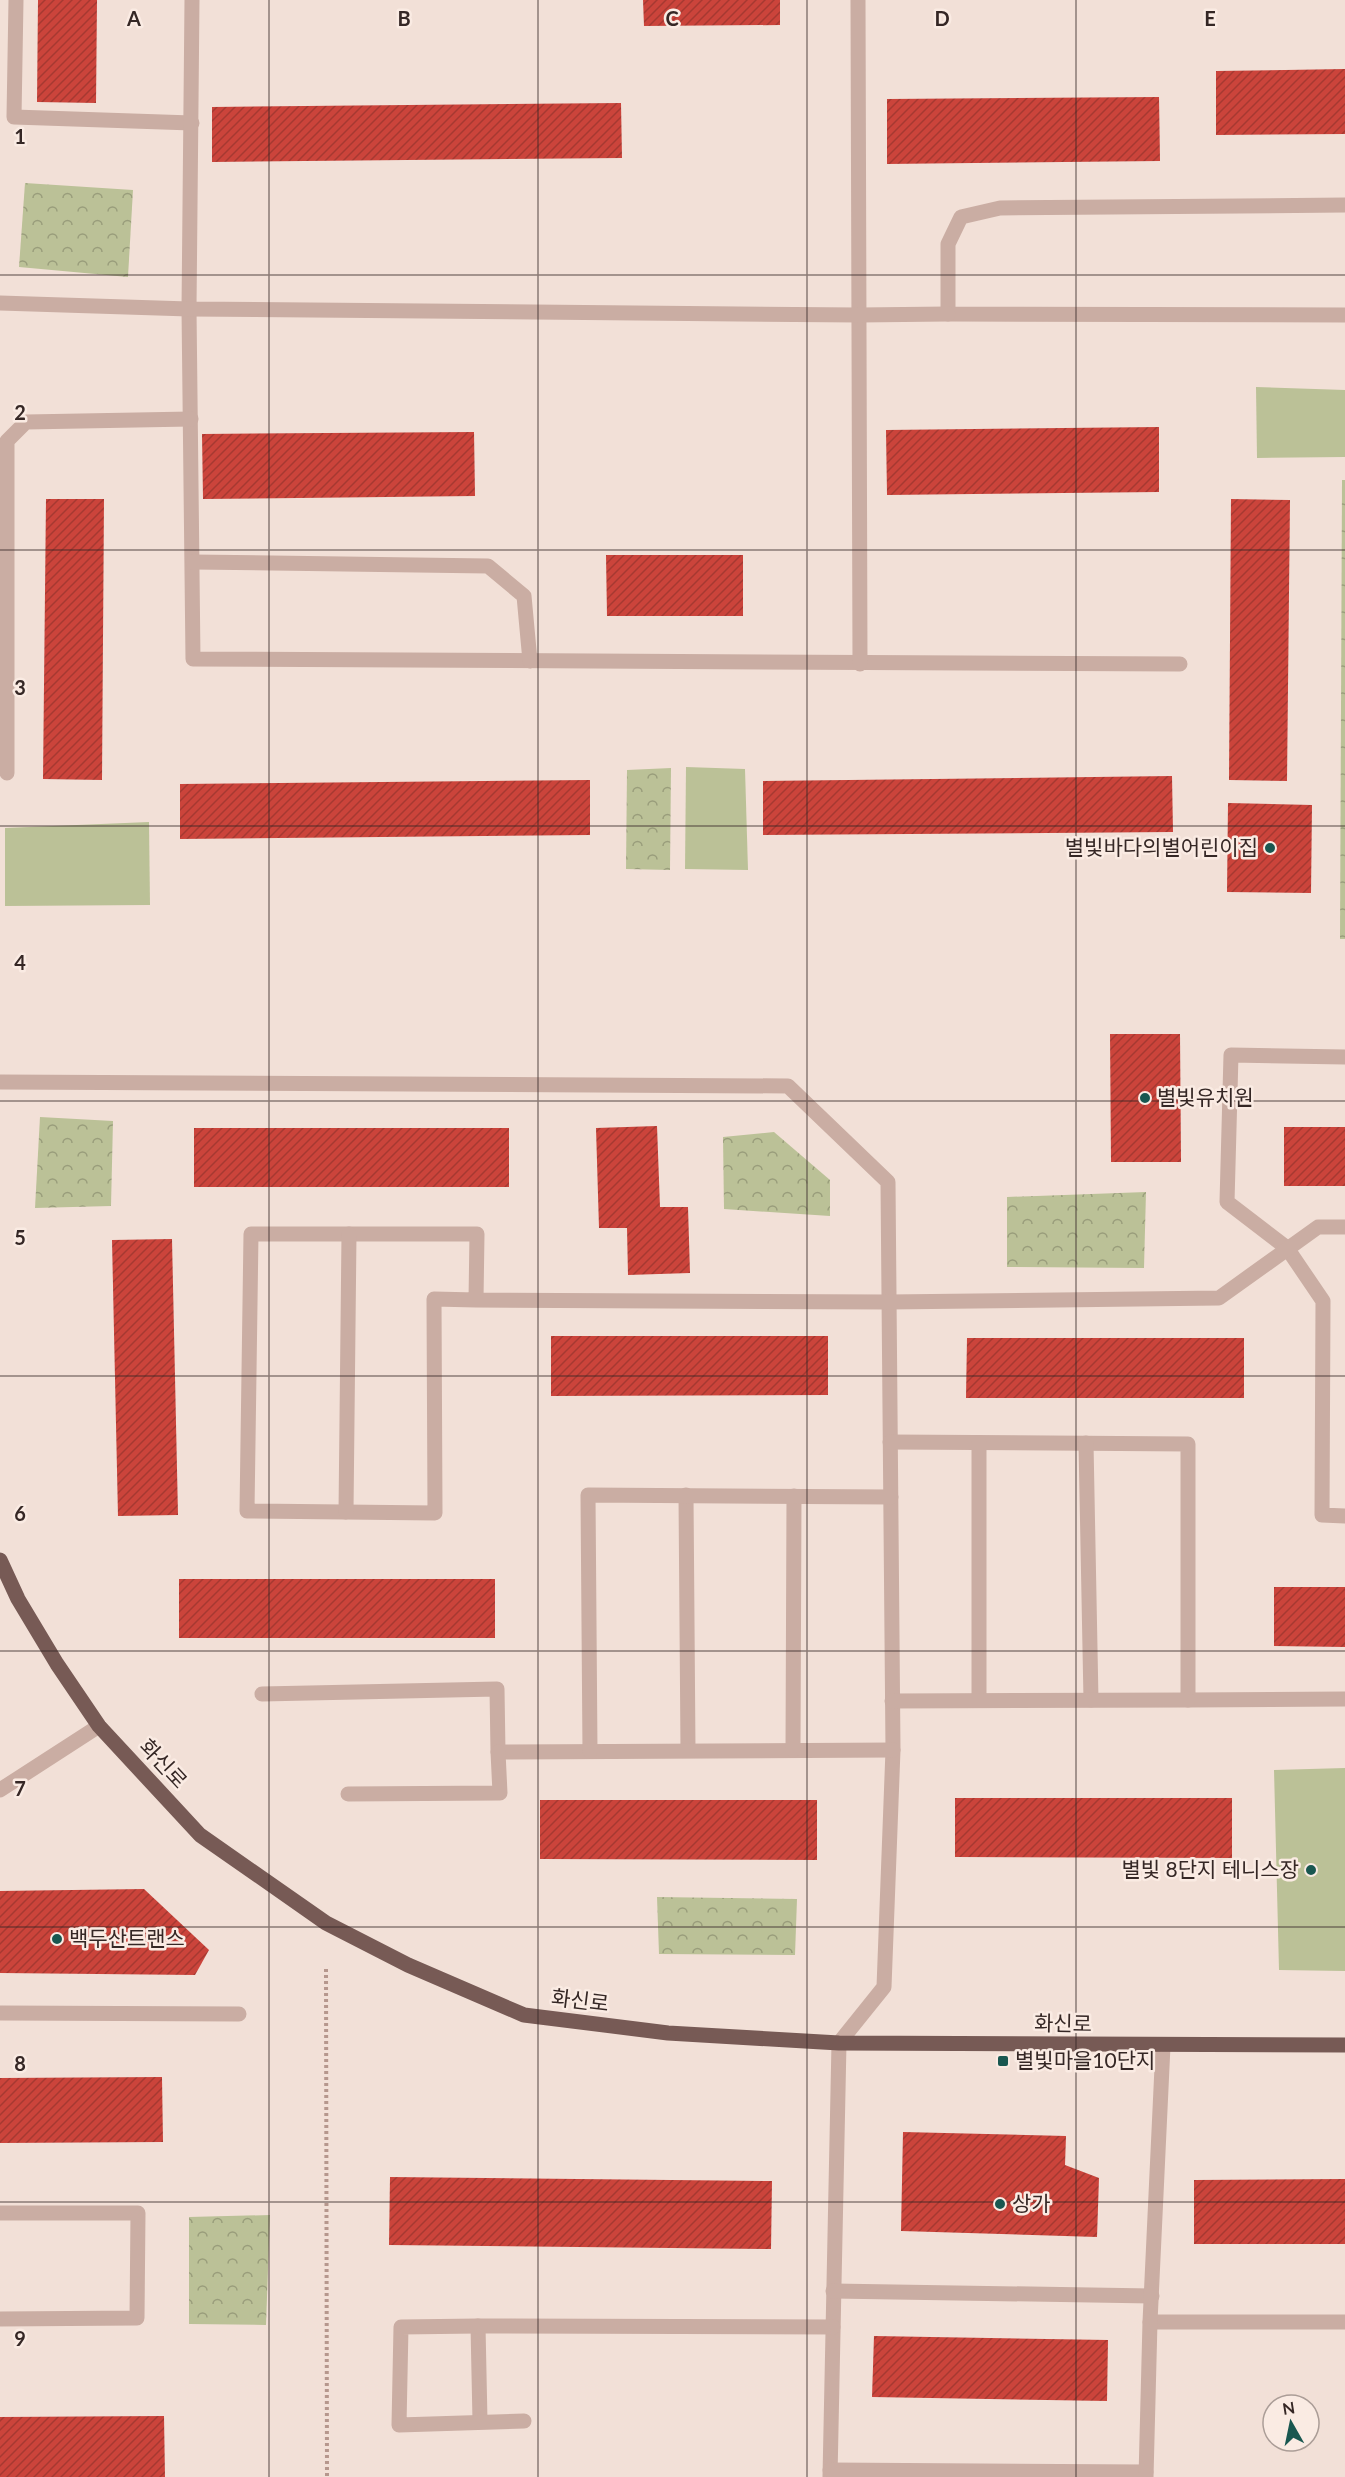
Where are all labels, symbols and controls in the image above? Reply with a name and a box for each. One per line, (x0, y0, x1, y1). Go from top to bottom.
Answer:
text: A (126, 6, 141, 30)
text: B (397, 6, 411, 30)
text: C (665, 6, 679, 30)
text: D (934, 6, 950, 30)
text: E (1204, 6, 1216, 30)
text: 1 (14, 124, 26, 148)
text: 2 (14, 400, 26, 424)
text: 3 (14, 675, 26, 699)
place label: 별빛바다의별어린이집 (1065, 834, 1258, 859)
marker: 별빛바다의별어린이집 (1263, 841, 1277, 855)
text: 4 (14, 950, 26, 974)
place label: 별빛유치원 (1157, 1084, 1254, 1109)
marker: 별빛유치원 (1138, 1091, 1152, 1105)
text: 5 (14, 1225, 26, 1249)
text: 6 (14, 1501, 26, 1525)
street label: 화신로 (135, 1733, 193, 1793)
text: 7 (14, 1776, 26, 1800)
place label: 별빛 8단지 테니스장 (1122, 1856, 1299, 1881)
marker: 별빛 8단지 테니스장 (1304, 1863, 1318, 1877)
place label: 백두산트랜스 (69, 1925, 185, 1950)
marker: 백두산트랜스 (50, 1932, 64, 1946)
street label: 화신로 (550, 1984, 610, 2015)
street label: 화신로 (1034, 2009, 1092, 2036)
place label: 별빛마을10단지 (1015, 2047, 1155, 2072)
text: 8 (14, 2051, 26, 2075)
marker: 별빛마을10단지 (996, 2054, 1010, 2068)
place label: 상가 (1012, 2190, 1051, 2215)
marker: 상가 (993, 2197, 1007, 2211)
text: 9 (14, 2326, 26, 2350)
north arrow (1261, 2393, 1321, 2453)
text: N (1281, 2397, 1296, 2418)

